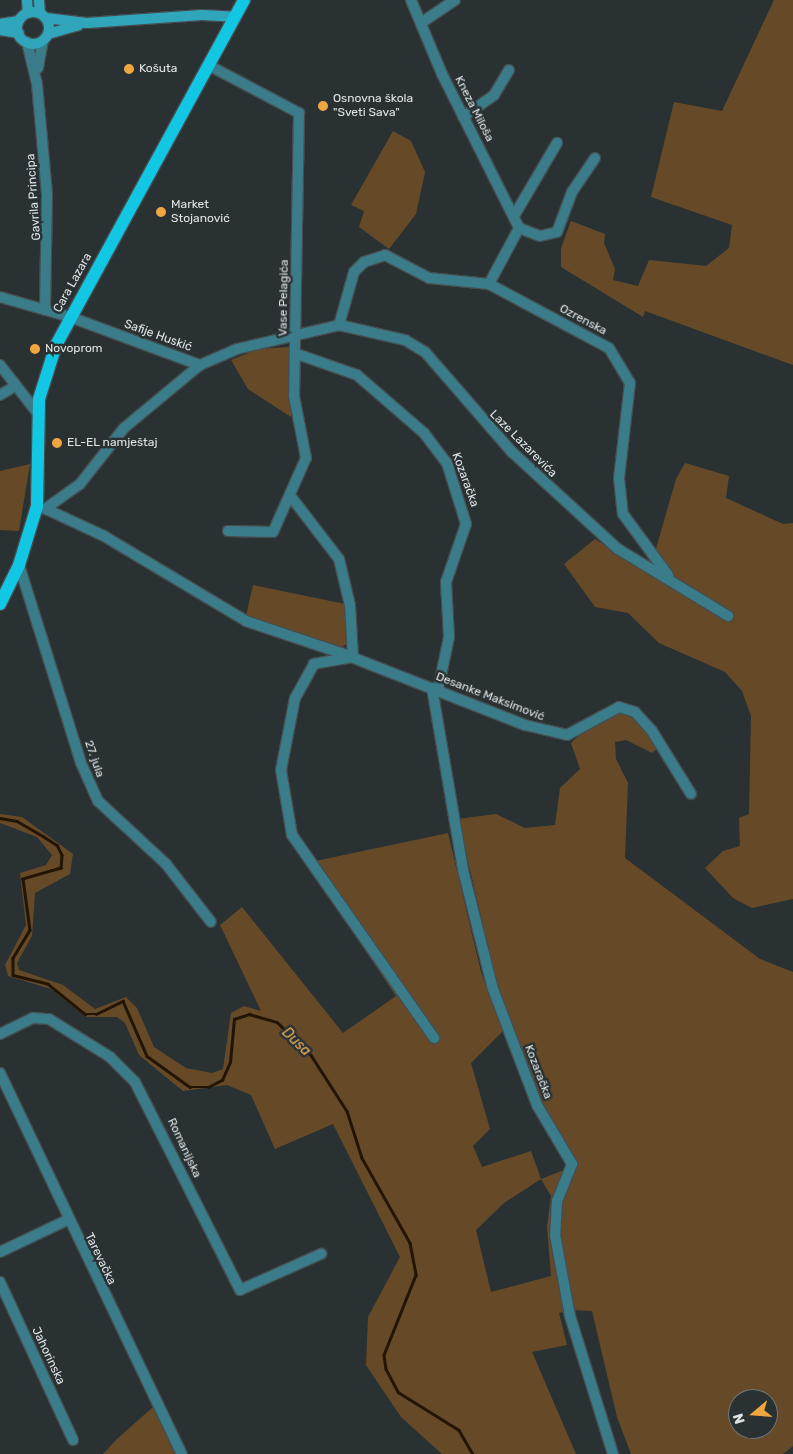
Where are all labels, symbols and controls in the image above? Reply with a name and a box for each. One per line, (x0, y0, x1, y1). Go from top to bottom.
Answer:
place label: Košuta (139, 62, 177, 76)
marker: Košuta (123, 63, 135, 75)
street label: Kneza Miloša (451, 74, 497, 144)
place label: Osnovna škola "Sveti Sava" (333, 92, 413, 120)
marker: Osnovna škola "Sveti Sava" (317, 100, 329, 112)
street label: Gavrila Principa (24, 153, 44, 241)
place label: Market Stojanović (171, 198, 230, 226)
marker: Market Stojanović (155, 206, 167, 218)
street label: Cara Lazara (51, 251, 95, 315)
street label: Vase Pelagića (276, 259, 292, 337)
street label: Ozrenska (557, 302, 609, 338)
street label: Safije Huskić (122, 317, 194, 355)
place label: Novoprom (45, 342, 102, 356)
marker: Novoprom (29, 343, 41, 355)
street label: Laze Lazarevića (486, 407, 560, 481)
place label: EL-EL namještaj (67, 436, 158, 450)
marker: EL-EL namještaj (51, 437, 63, 449)
street label: Kozaračka (449, 451, 481, 509)
street label: Desanke Maksimović (434, 670, 546, 724)
street label: 27. jula (81, 739, 107, 779)
water label: Dusa (278, 1024, 314, 1060)
street label: Kozaračka (521, 1043, 555, 1101)
street label: Romanijska (164, 1116, 204, 1180)
street label: Tarevačka (81, 1231, 119, 1287)
street label: Jahorinska (28, 1325, 68, 1387)
north arrow (728, 1389, 778, 1439)
text: N (730, 1411, 749, 1426)

